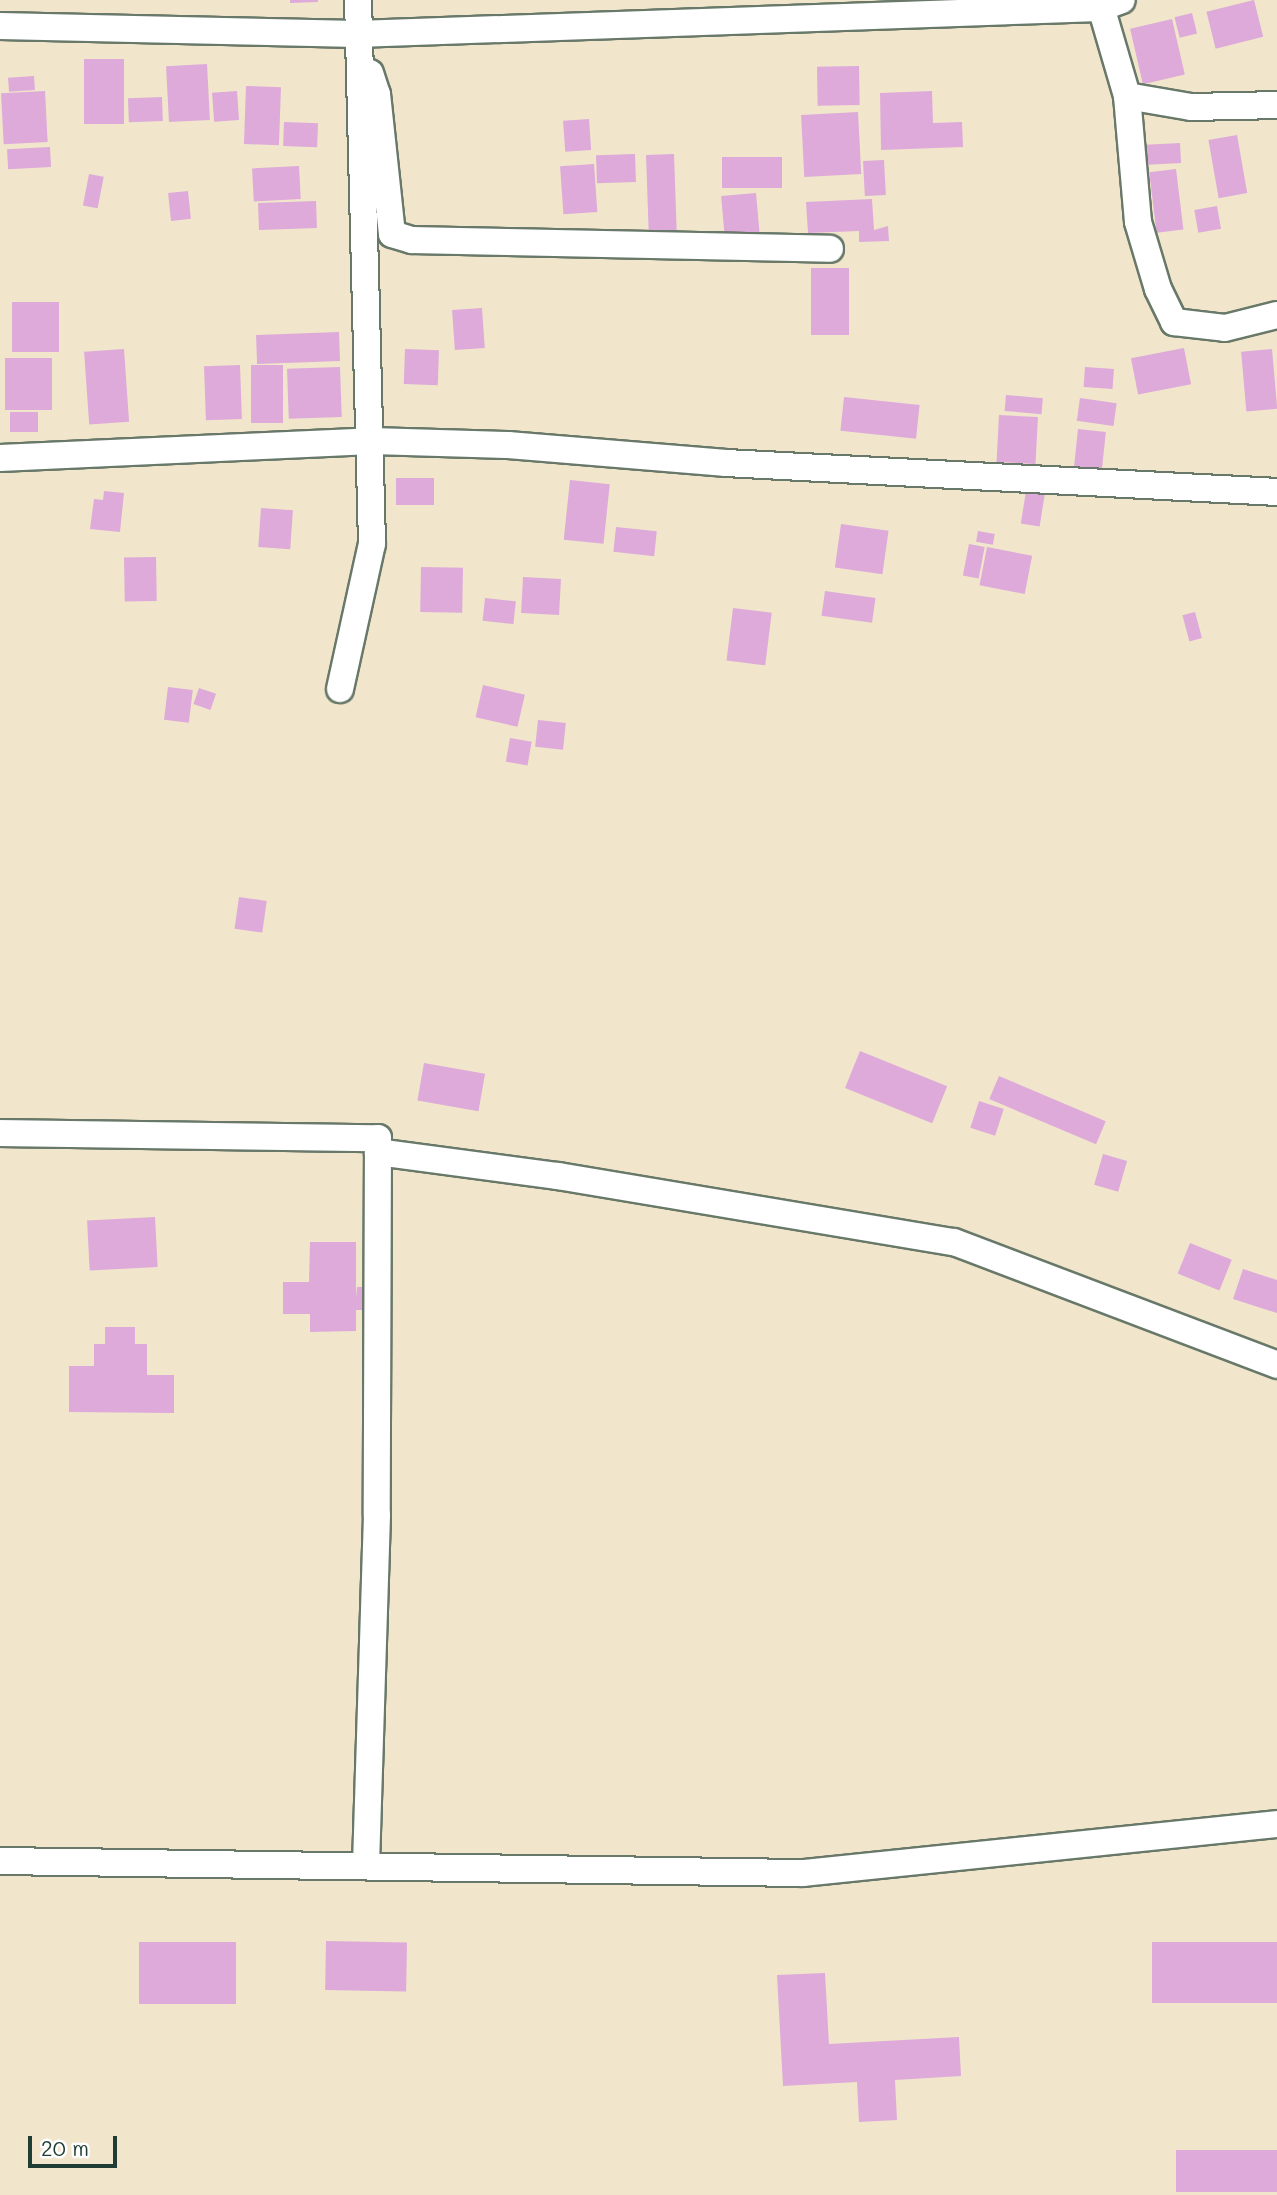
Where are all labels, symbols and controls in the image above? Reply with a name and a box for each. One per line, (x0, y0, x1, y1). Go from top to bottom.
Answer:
scale bar (32, 2122, 121, 2166)
text: 20 m (41, 2134, 89, 2161)

